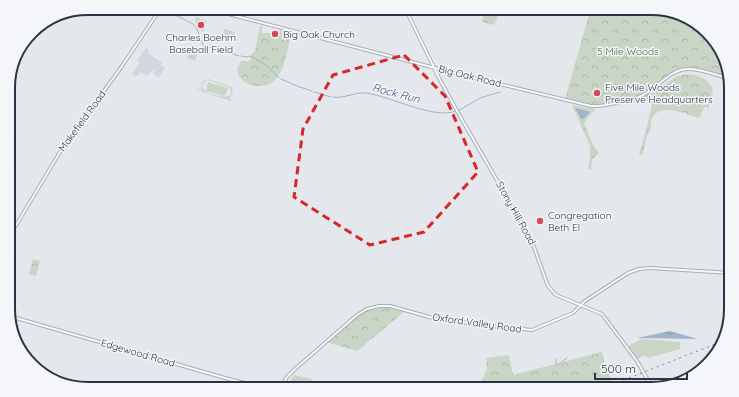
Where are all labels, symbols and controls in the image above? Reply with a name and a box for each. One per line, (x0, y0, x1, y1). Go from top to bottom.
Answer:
marker: Charles Boehm Baseball Field (196, 20, 206, 30)
place label: Big Oak Church (283, 28, 355, 41)
marker: Big Oak Church (270, 29, 280, 39)
place label: Charles Boehm Baseball Field (166, 31, 236, 56)
park label: 5 Mile Woods (597, 45, 659, 58)
street label: Big Oak Road (437, 62, 503, 90)
water label: Rock Run (371, 80, 422, 106)
place label: Five Mile Woods Preserve Headquarters (605, 81, 713, 106)
street label: Makefield Road (55, 88, 109, 154)
marker: Five Mile Woods Preserve Headquarters (592, 88, 602, 98)
street label: Stony Hill Road (493, 179, 539, 247)
place label: Congregation Beth El (548, 209, 611, 234)
marker: Congregation Beth El (535, 216, 545, 226)
street label: Oxford Valley Road (432, 310, 522, 336)
street label: Edgewood Road (99, 336, 177, 370)
scale bar (595, 355, 687, 381)
text: 500 m (601, 361, 636, 376)

